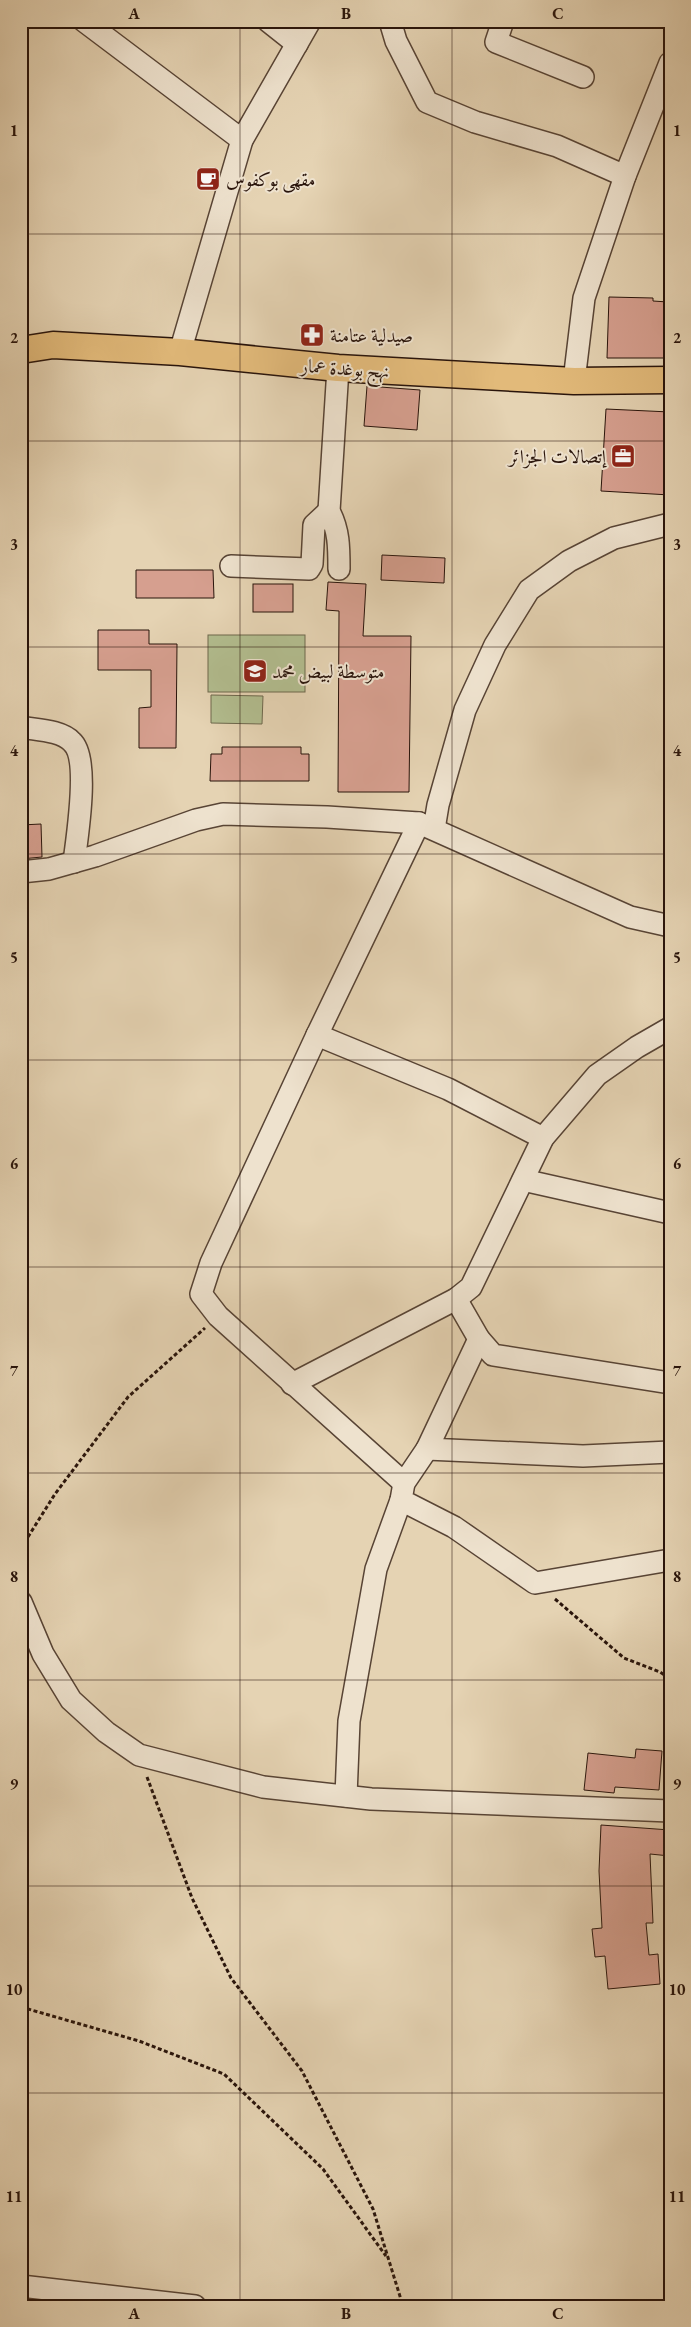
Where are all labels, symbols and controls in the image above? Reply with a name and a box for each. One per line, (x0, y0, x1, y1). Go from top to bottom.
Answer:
text: A (127, 3, 140, 24)
text: B (341, 3, 351, 24)
text: C (552, 3, 564, 24)
text: 1 (10, 120, 18, 141)
text: 1 (673, 120, 681, 141)
cafe icon: مقهى بوكفوس (195, 166, 221, 192)
place label: مقهى بوكفوس (226, 167, 315, 193)
pharmacy icon: صيدلية عتامنة (299, 322, 325, 348)
place label: صيدلية عتامنة (330, 323, 413, 348)
text: 2 (10, 327, 19, 348)
text: 2 (673, 327, 682, 348)
street label: نهج بوغدة عمار (297, 353, 390, 389)
office icon: إتصالات الجزائر (610, 443, 636, 469)
place label: إتصالات الجزائر (507, 444, 608, 469)
text: 3 (10, 534, 18, 555)
text: 3 (673, 534, 681, 555)
school or university icon: متوسطة لبيض محمد (242, 658, 268, 684)
place label: متوسطة لبيض محمد (272, 659, 385, 685)
text: 4 (10, 740, 19, 761)
text: 4 (673, 740, 682, 761)
text: 5 (10, 947, 18, 968)
text: 5 (673, 947, 681, 968)
text: 6 (10, 1153, 19, 1174)
text: 6 (673, 1153, 682, 1174)
text: 7 (10, 1360, 19, 1381)
text: 7 (673, 1360, 682, 1381)
text: 8 (10, 1566, 18, 1587)
text: 8 (673, 1566, 681, 1587)
text: 9 (10, 1773, 19, 1794)
text: 9 (673, 1773, 682, 1794)
text: 10 (6, 1979, 23, 2000)
text: 10 (669, 1979, 686, 2000)
text: 11 (6, 2186, 22, 2207)
text: 11 (669, 2186, 685, 2207)
text: A (127, 2303, 140, 2324)
text: B (341, 2303, 351, 2324)
text: C (552, 2303, 564, 2324)

